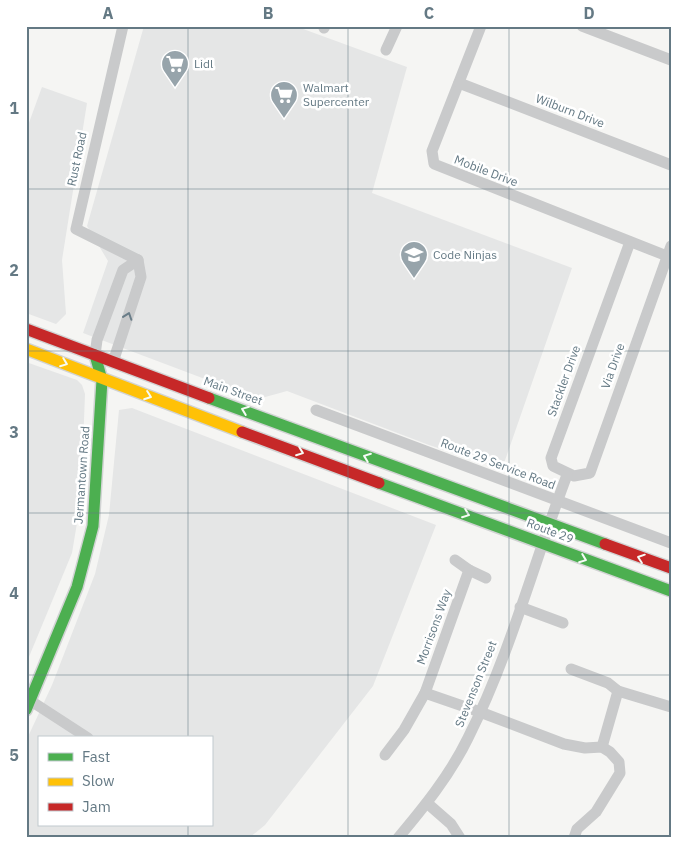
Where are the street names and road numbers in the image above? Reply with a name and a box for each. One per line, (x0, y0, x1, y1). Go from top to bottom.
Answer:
street label: Wilburn Drive (534, 91, 607, 131)
street label: Rust Road (63, 130, 90, 187)
street label: Mobile Drive (452, 152, 521, 190)
street label: Via Drive (597, 341, 628, 391)
street label: Stackler Drive (544, 343, 584, 419)
street label: Main Street (202, 373, 265, 408)
street label: Jermantown Road (71, 426, 92, 524)
street label: Route 29 Service Road (439, 435, 558, 492)
street label: Route 29 (525, 515, 576, 546)
street label: Morrisons Way (413, 587, 454, 667)
street label: Stevenson Street (451, 638, 500, 729)

